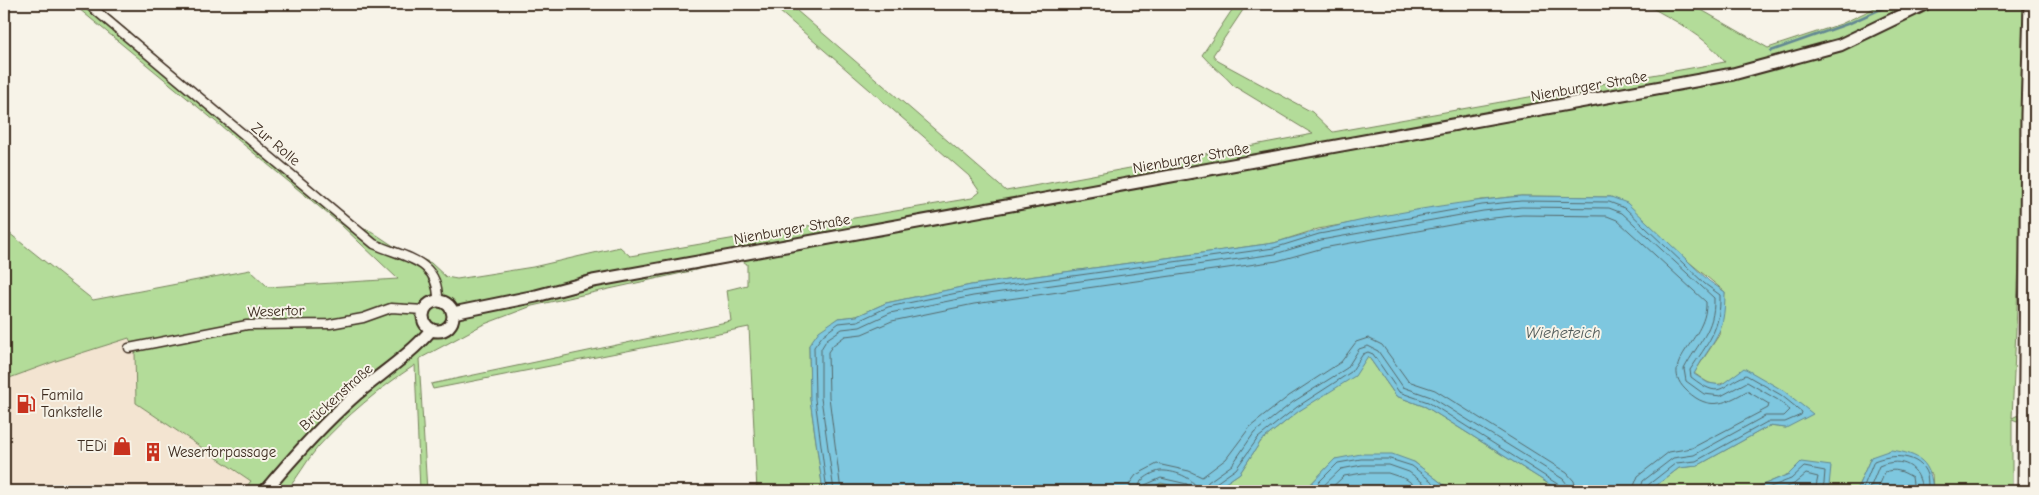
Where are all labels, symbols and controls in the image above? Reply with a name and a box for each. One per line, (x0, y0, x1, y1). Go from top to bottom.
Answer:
street label: Nienburger Straße (1529, 67, 1649, 105)
street label: Zur Rolle (248, 118, 304, 170)
street label: Nienburger Straße (1131, 139, 1251, 177)
street label: Nienburger Straße (732, 210, 852, 248)
street label: Wesertor (247, 301, 305, 321)
water label: Wieheteich (1526, 324, 1601, 342)
street label: Brückenstraße (296, 359, 377, 435)
place label: Famila Tankstelle (41, 386, 103, 421)
fuel station icon: Famila Tankstelle (15, 393, 37, 415)
shop icon: TEDi (111, 435, 133, 457)
place label: TEDi (77, 437, 107, 455)
building icon: Wesertorpassage (142, 441, 164, 463)
place label: Wesertorpassage (168, 443, 277, 461)

